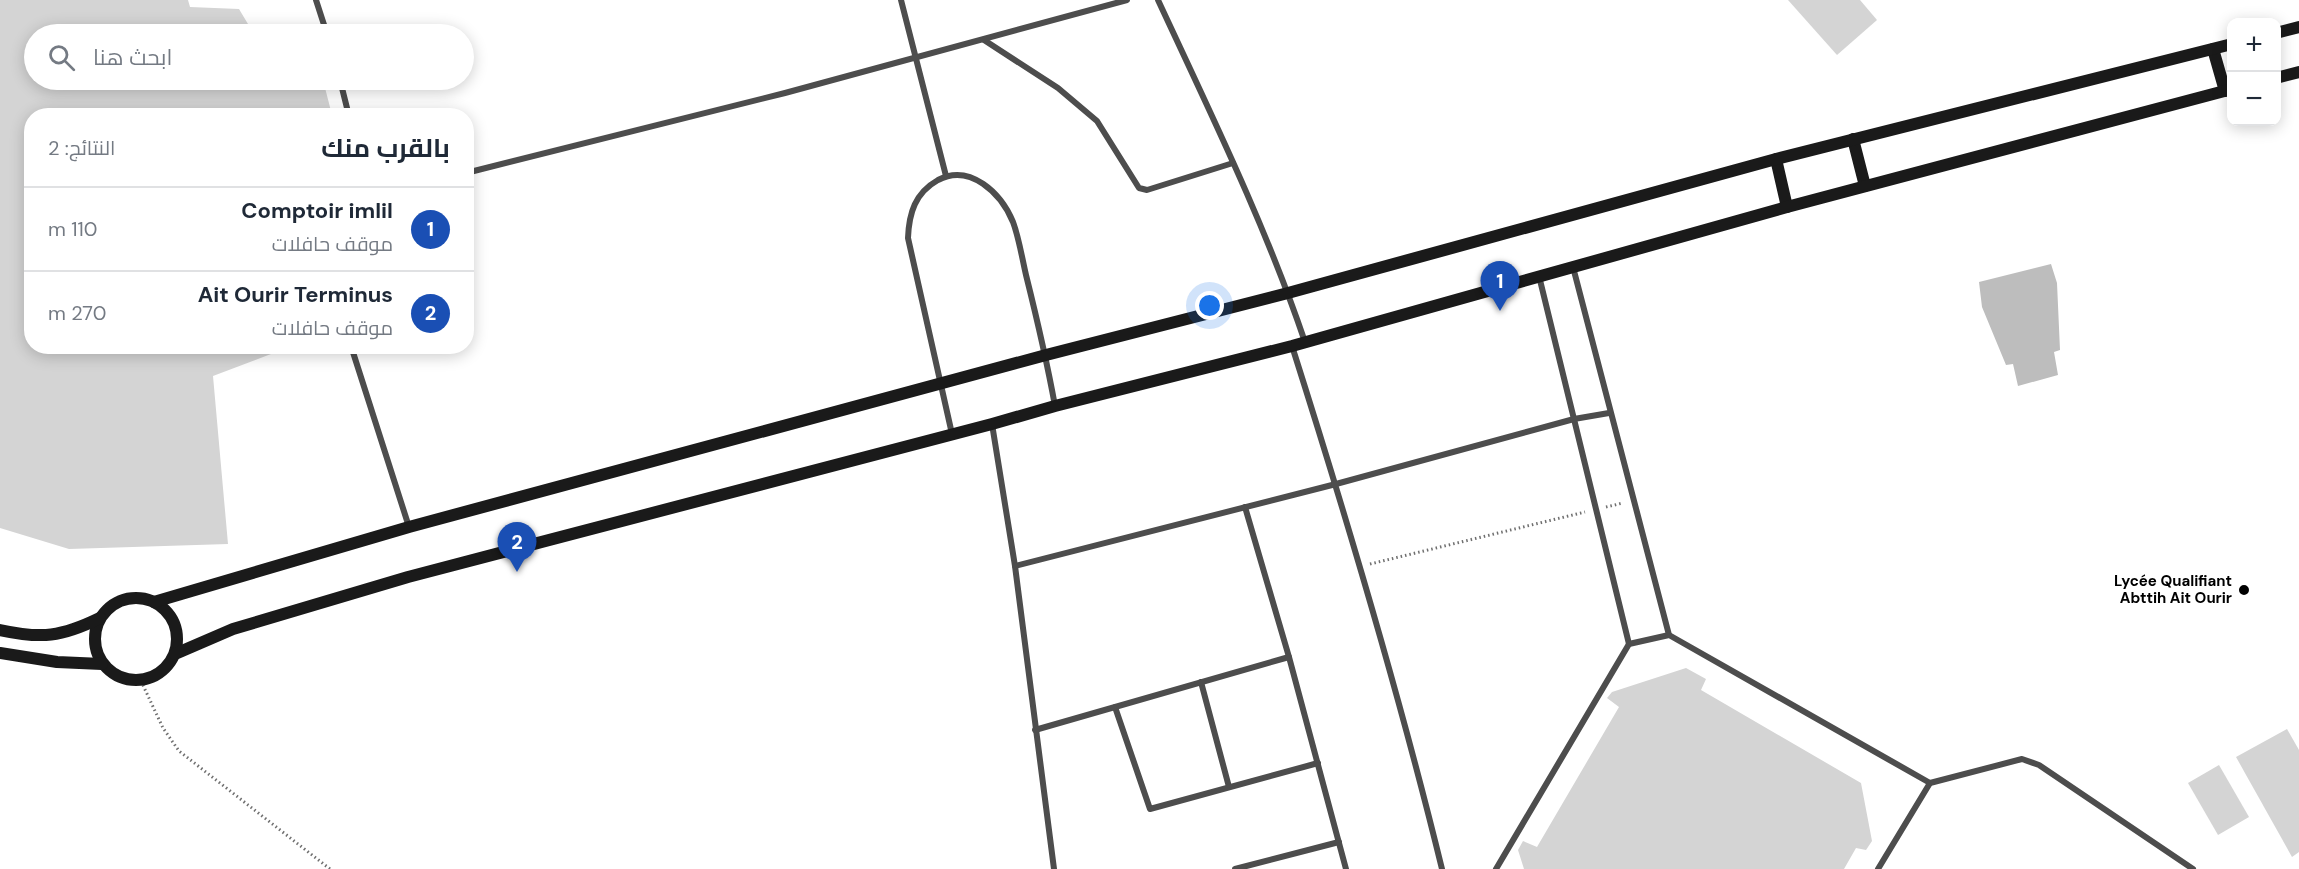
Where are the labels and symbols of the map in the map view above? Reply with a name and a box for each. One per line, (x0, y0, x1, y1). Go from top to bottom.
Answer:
pin: 1 (1480, 262, 1520, 311)
your location (1195, 291, 1224, 320)
pin: 2 (498, 522, 536, 572)
place label: Lycée Qualifiant Abttih Ait Ourir (2114, 571, 2232, 608)
marker: Lycée Qualifiant Abttih Ait Ourir (2237, 583, 2251, 597)

